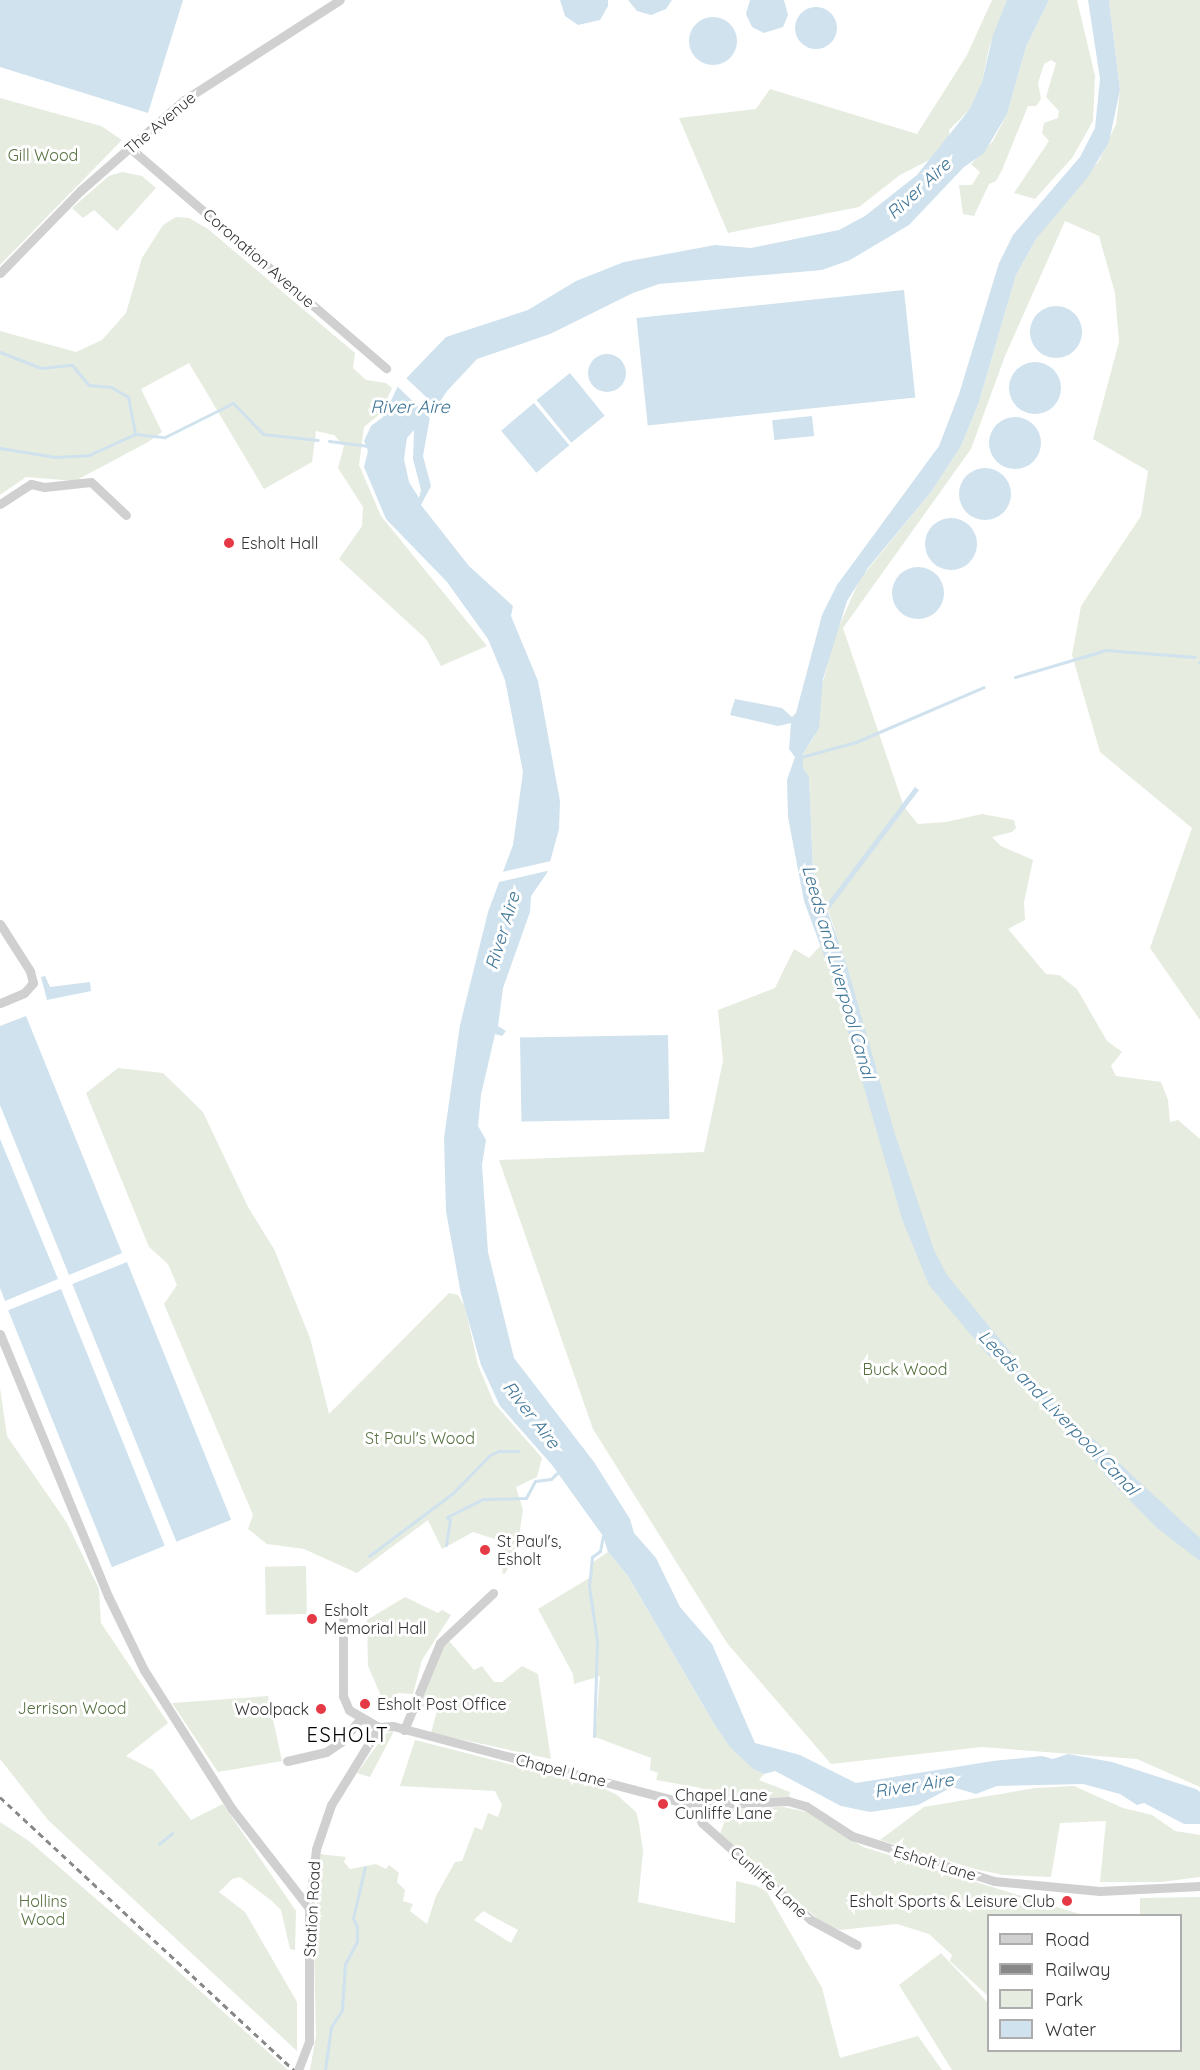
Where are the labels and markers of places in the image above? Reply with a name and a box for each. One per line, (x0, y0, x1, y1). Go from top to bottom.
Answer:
place label: Esholt Hall (241, 533, 318, 553)
marker: Esholt Hall (222, 536, 236, 550)
place label: St Paul's, Esholt (497, 1531, 561, 1569)
marker: St Paul's, Esholt (478, 1543, 492, 1557)
place label: Esholt Memorial Hall (324, 1600, 426, 1638)
marker: Esholt Memorial Hall (305, 1612, 319, 1626)
place label: Esholt Post Office (377, 1694, 507, 1714)
marker: Esholt Post Office (358, 1697, 372, 1711)
place label: Woolpack (235, 1699, 309, 1719)
marker: Woolpack (314, 1702, 328, 1716)
place label: Chapel Lane Cunliffe Lane (675, 1785, 772, 1823)
marker: Chapel Lane Cunliffe Lane (656, 1797, 670, 1811)
place label: Esholt Sports & Leisure Club (849, 1891, 1055, 1911)
marker: Esholt Sports & Leisure Club (1060, 1894, 1074, 1908)

